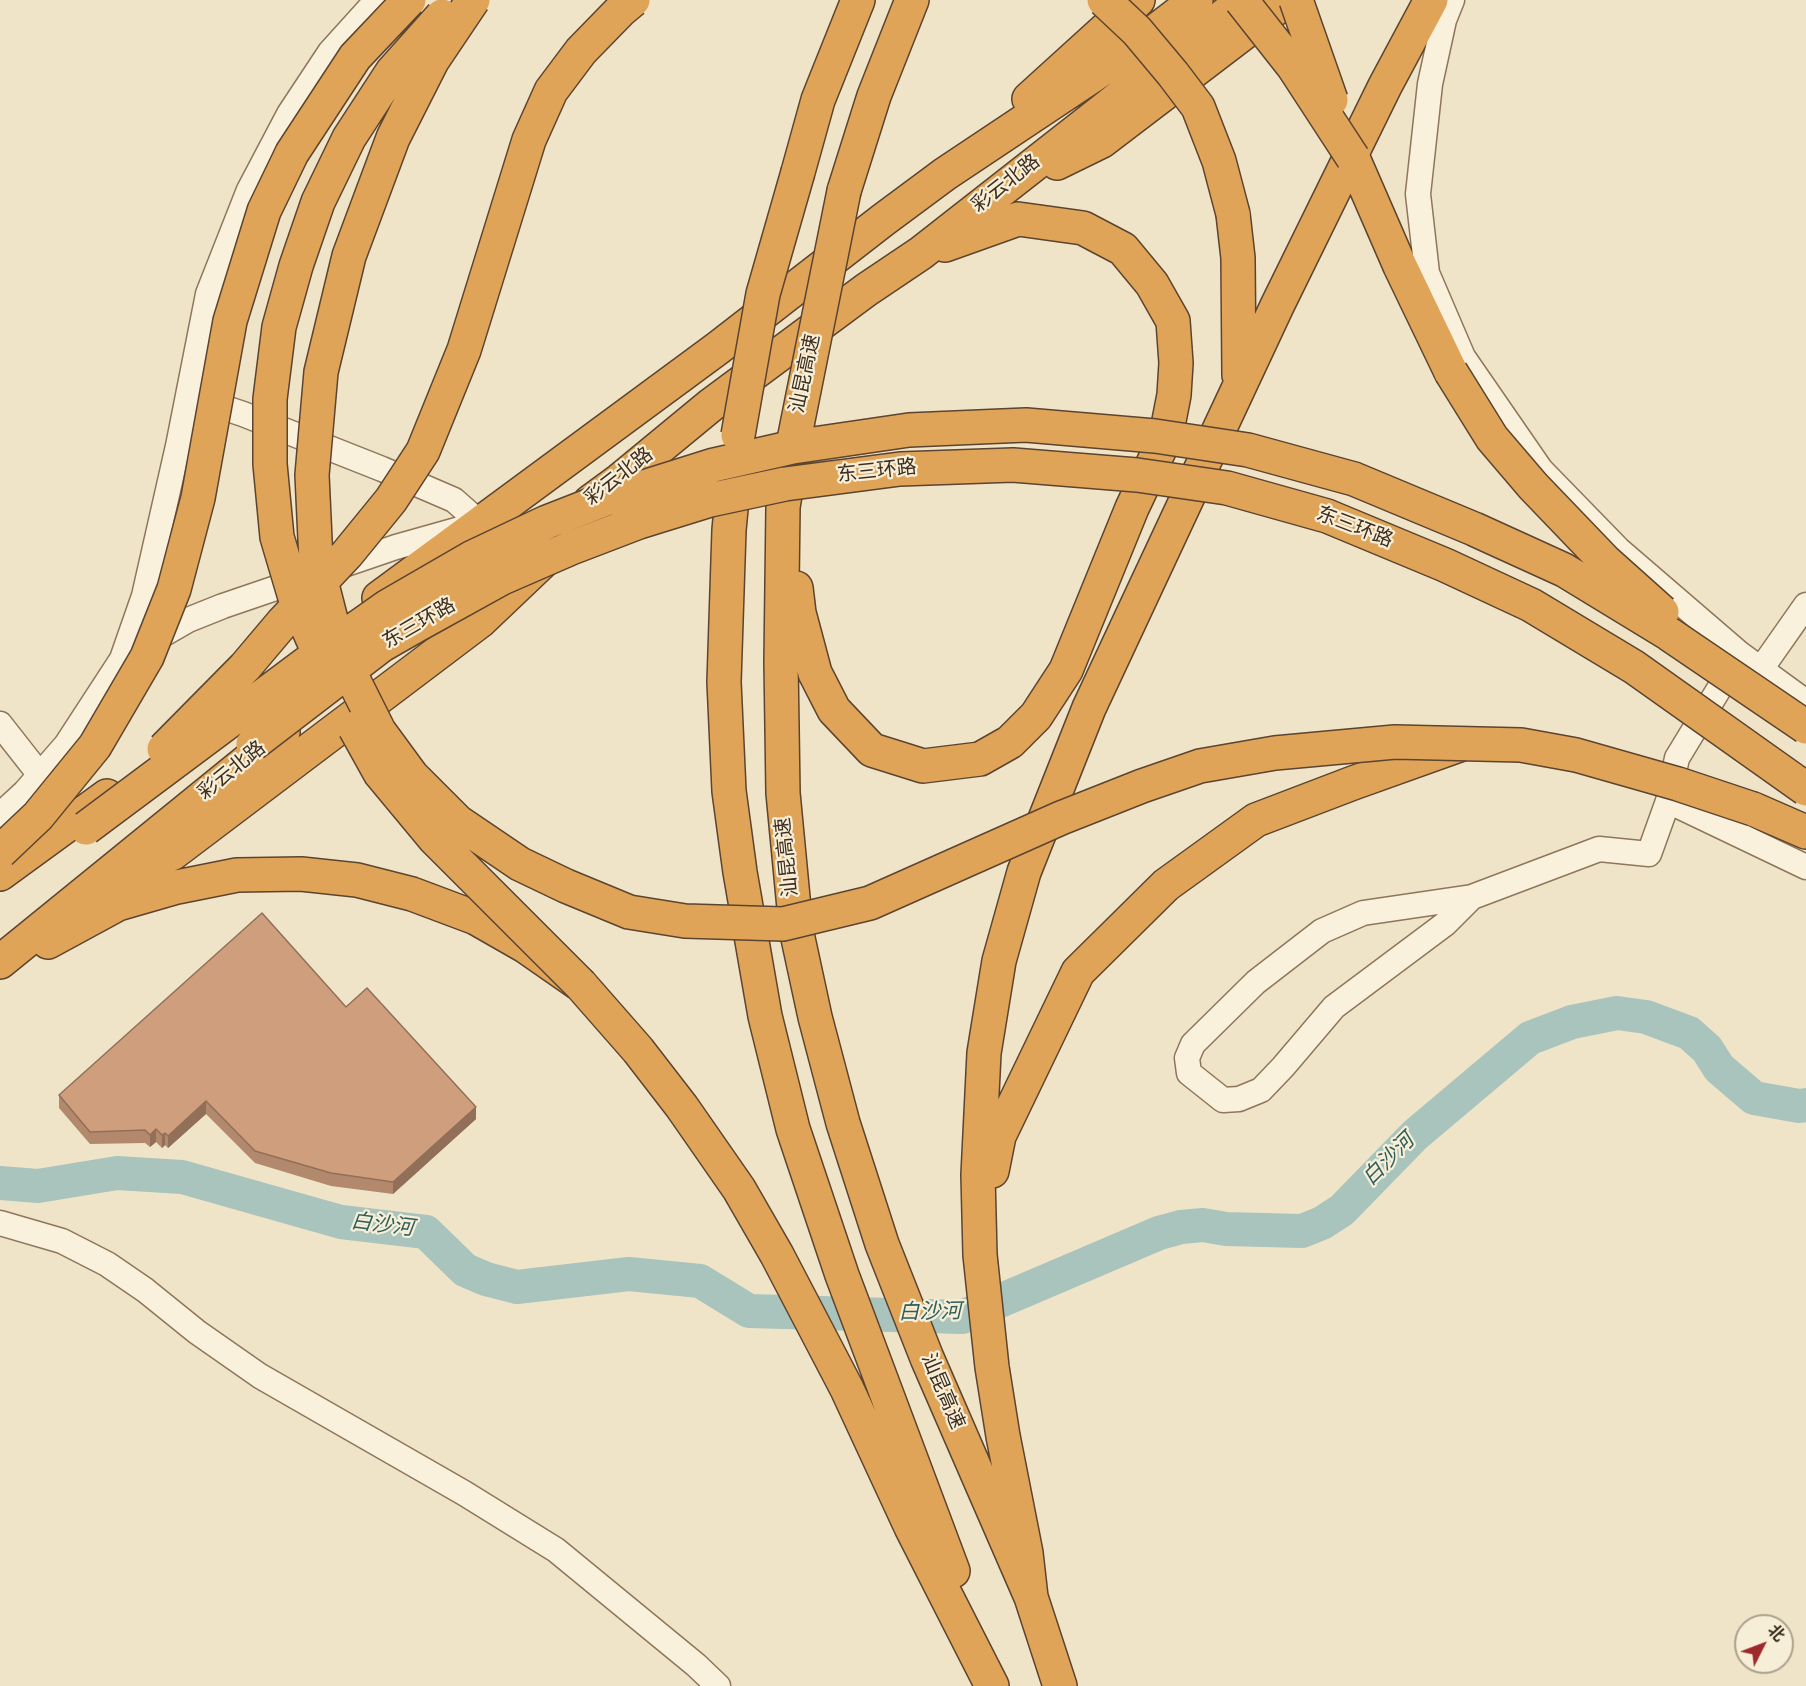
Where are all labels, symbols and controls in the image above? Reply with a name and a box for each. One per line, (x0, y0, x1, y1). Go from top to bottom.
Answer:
street label: 彩云北路 (968, 151, 1046, 219)
street label: 汕昆高速 (787, 332, 827, 416)
street label: 彩云北路 (581, 444, 659, 512)
street label: 东三环路 (836, 457, 918, 489)
street label: 东三环路 (1312, 503, 1396, 555)
street label: 东三环路 (379, 595, 461, 655)
street label: 彩云北路 (194, 738, 272, 806)
street label: 汕昆高速 (773, 816, 805, 898)
water label: 白沙河 (1359, 1130, 1421, 1192)
water label: 白沙河 (349, 1211, 415, 1243)
water label: 白沙河 (898, 1301, 962, 1327)
street label: 汕昆高速 (914, 1350, 968, 1434)
north arrow (1734, 1614, 1794, 1674)
text: 北 (1762, 1619, 1790, 1647)

